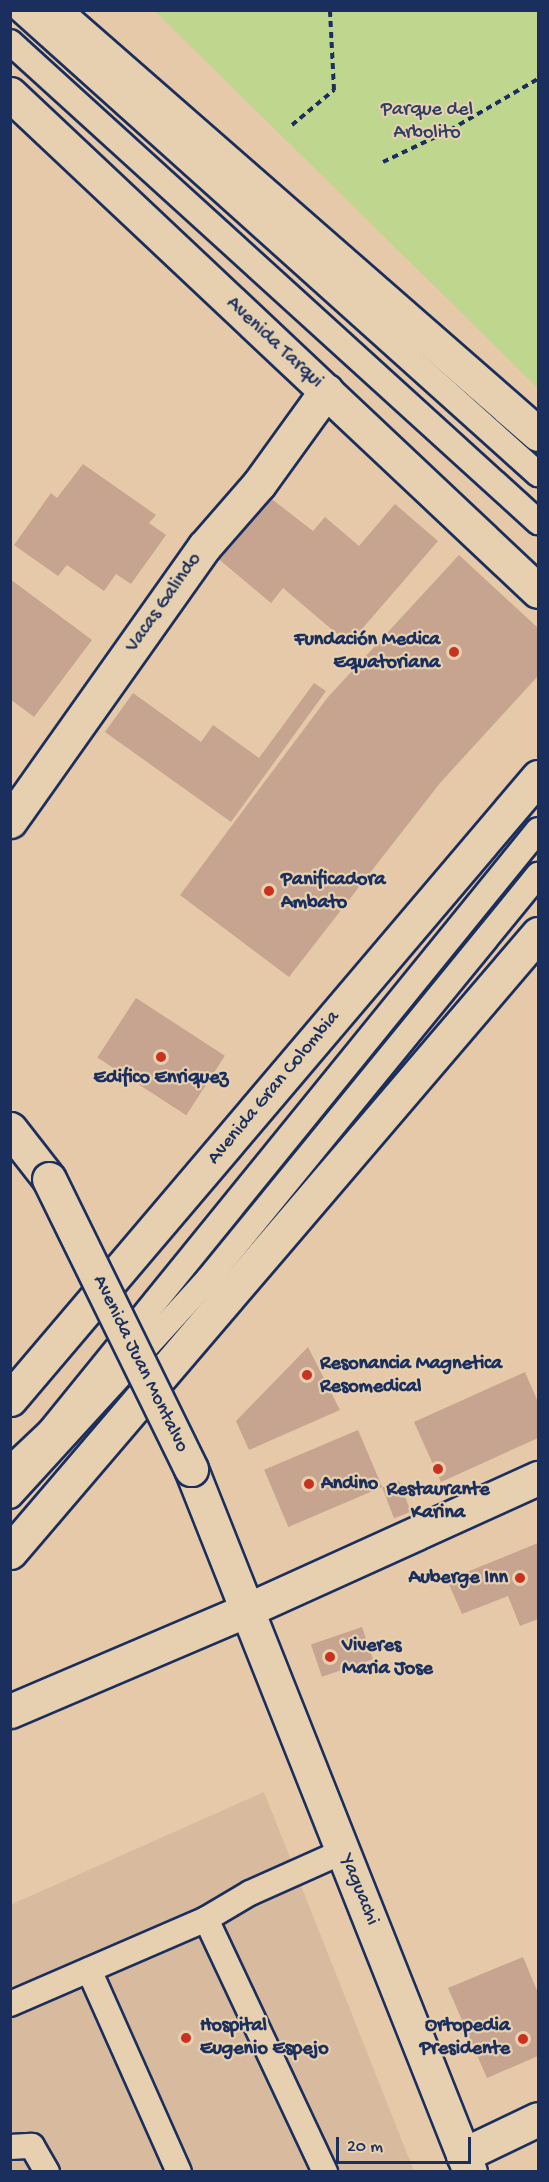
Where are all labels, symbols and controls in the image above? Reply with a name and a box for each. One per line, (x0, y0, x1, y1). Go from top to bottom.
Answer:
park label: Parque del Arbolito (381, 99, 473, 146)
street label: Avenida Tarqui (221, 292, 327, 394)
street label: Vacas Galindo (121, 548, 207, 658)
place label: Fundación Medica Equatoriana (294, 628, 440, 675)
marker: Fundación Medica Equatoriana (445, 643, 463, 661)
place label: Panificadora Ambato (281, 868, 386, 915)
marker: Panificadora Ambato (262, 884, 276, 898)
street label: Avenida Gran Colombia (203, 1006, 345, 1170)
marker: Edifico Enriquez (154, 1050, 168, 1064)
place label: Edifico Enriquez (94, 1066, 228, 1090)
street label: Avenida Juan Montalvo (87, 1271, 193, 1457)
place label: Resonancia Magnetica Resomedical (320, 1352, 502, 1399)
marker: Resonancia Magnetica Resomedical (298, 1366, 316, 1384)
marker: Restaurante Karina (431, 1462, 445, 1476)
place label: Andino (321, 1472, 378, 1496)
marker: Andino (302, 1477, 316, 1491)
place label: Restaurante Karina (387, 1478, 489, 1525)
place label: Auberge Inn (409, 1566, 508, 1590)
marker: Auberge Inn (513, 1571, 527, 1585)
place label: Viveres Maria Jose (342, 1634, 433, 1681)
marker: Viveres Maria Jose (323, 1650, 337, 1664)
street label: Yaguachi (334, 1851, 384, 1929)
place label: Hospital Eugenio Espejo (200, 2014, 329, 2061)
place label: Ortopedia Presidente (420, 2015, 510, 2062)
marker: Hospital Eugenio Espejo (177, 2029, 195, 2047)
marker: Ortopedia Presidente (514, 2030, 532, 2048)
scale bar (339, 2125, 474, 2163)
text: 20 m (347, 2137, 383, 2158)

